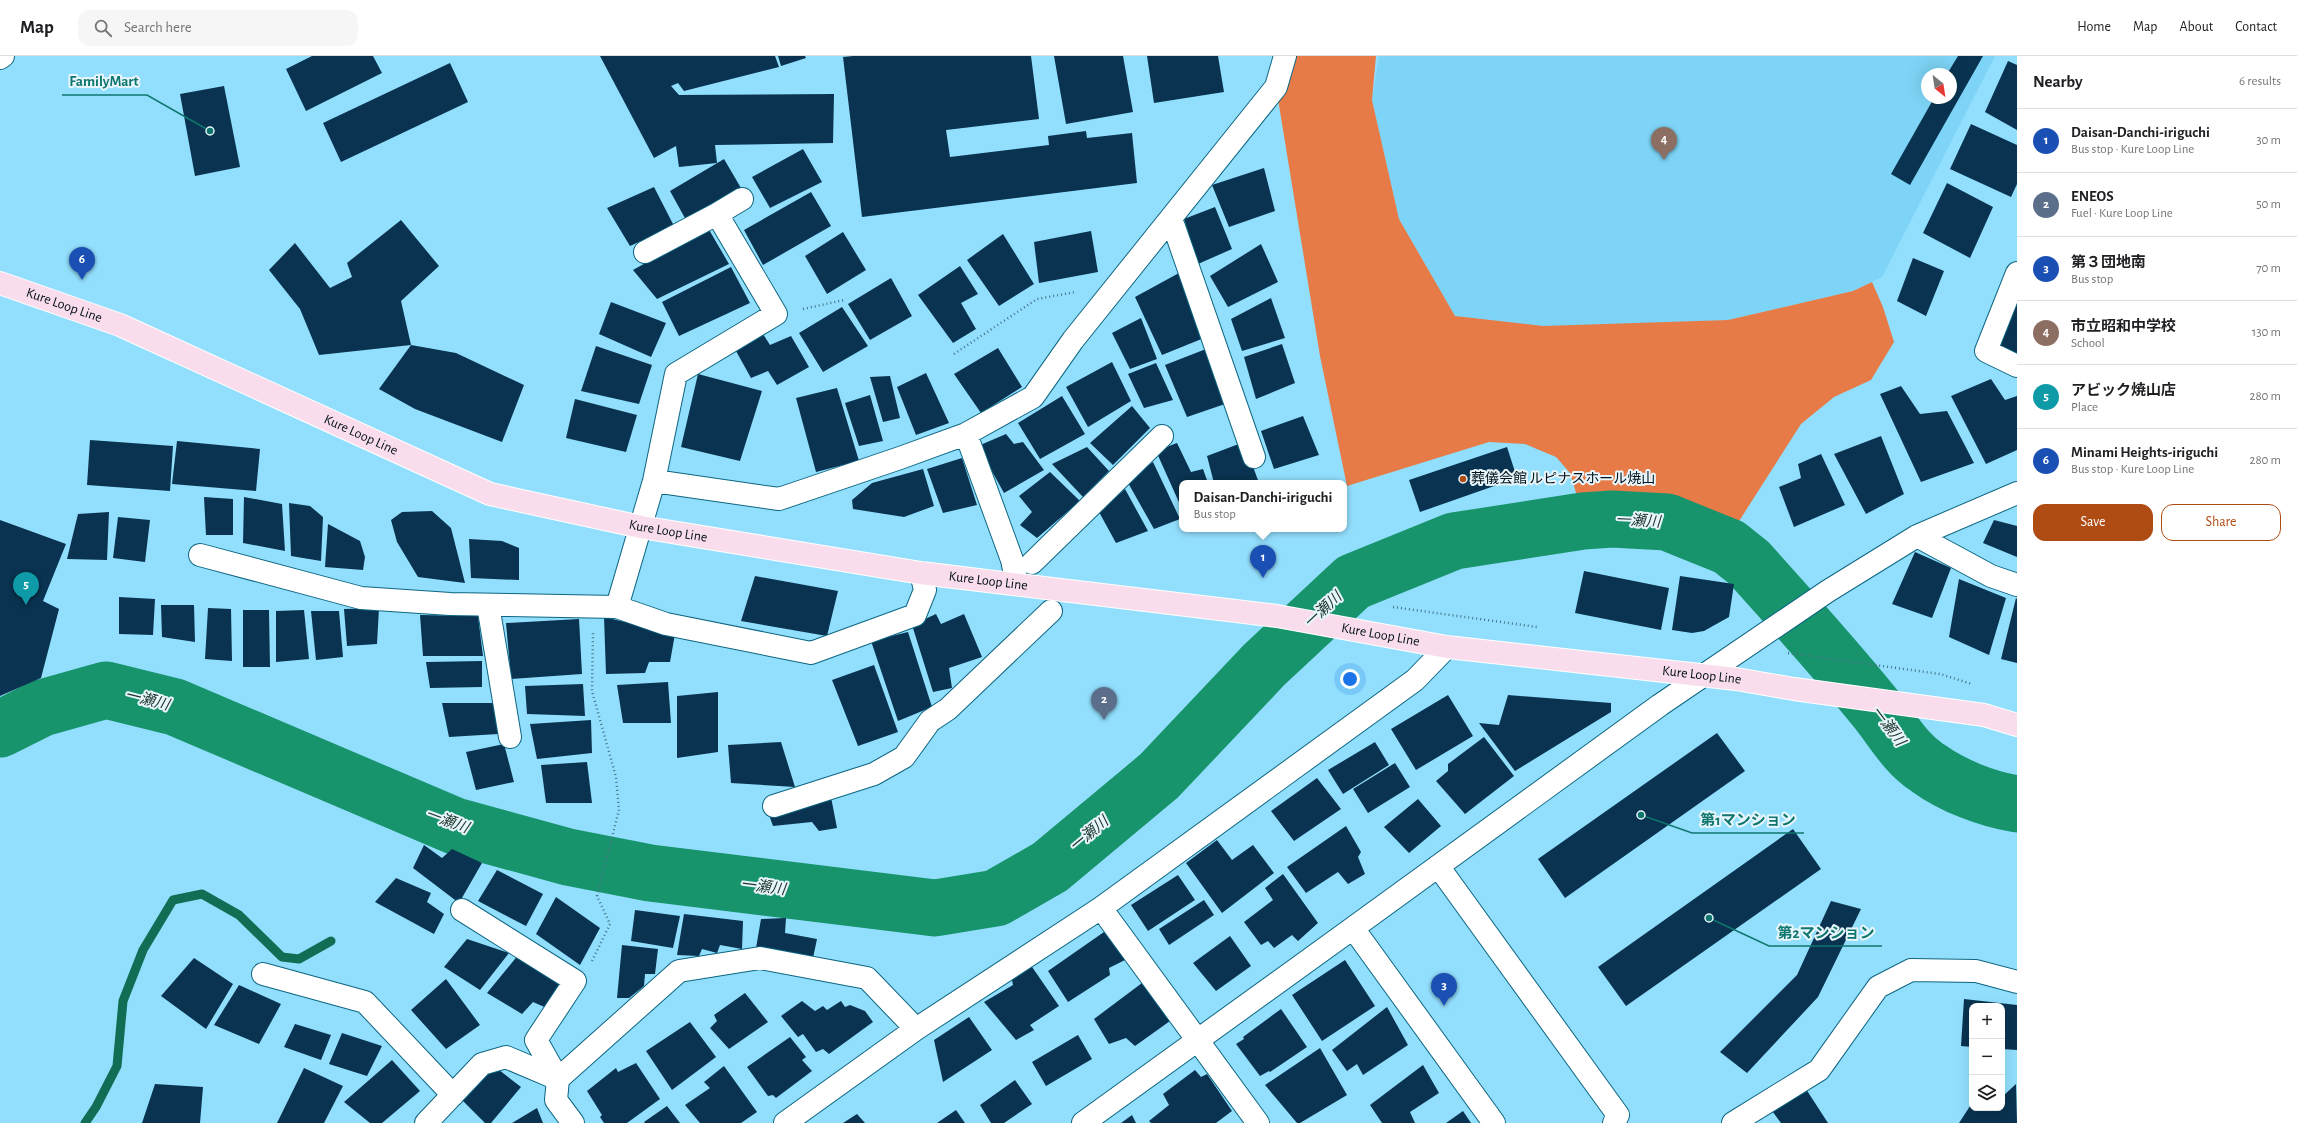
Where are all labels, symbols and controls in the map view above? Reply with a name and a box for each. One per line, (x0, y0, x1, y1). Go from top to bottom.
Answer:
search box (78, 10, 358, 46)
icon: search (92, 17, 114, 39)
text: Map (20, 18, 54, 37)
text: Search here (124, 20, 192, 35)
text: Home (2077, 20, 2111, 34)
text: Map (2133, 20, 2157, 34)
text: About (2179, 20, 2213, 34)
text: Contact (2235, 20, 2277, 34)
callout: FamilyMart (62, 68, 147, 95)
north arrow (1921, 68, 1957, 104)
text: Nearby (2033, 73, 2083, 90)
text: FamilyMart (69, 74, 139, 89)
text: 6 results (2239, 75, 2281, 88)
text: Daisan-Danchi-iriguchi (2071, 125, 2210, 140)
pin: 4 (1651, 127, 1677, 160)
text: 1 (2044, 134, 2048, 147)
text: 30 m (2256, 134, 2281, 147)
text: Bus stop · Kure Loop Line (2071, 143, 2194, 156)
text: ENEOS (2071, 189, 2114, 204)
text: 2 (2043, 198, 2049, 211)
text: 50 m (2256, 198, 2281, 211)
text: Fuel · Kure Loop Line (2071, 207, 2173, 220)
pin: 6 (69, 247, 95, 280)
text: 第３団地南 (2071, 255, 2146, 270)
text: 3 (2043, 262, 2049, 275)
text: 70 m (2256, 262, 2281, 275)
text: Bus stop (2071, 273, 2113, 286)
street label: Kure Loop Line (24, 286, 104, 325)
text: 市立昭和中学校 (2071, 319, 2176, 334)
text: 4 (2043, 326, 2049, 339)
text: 130 m (2252, 326, 2281, 339)
text: School (2071, 337, 2105, 350)
text: アビック焼山店 (2071, 383, 2176, 398)
text: 5 (2043, 390, 2049, 403)
text: 280 m (2250, 390, 2281, 403)
text: Place (2071, 401, 2098, 414)
street label: Kure Loop Line (322, 412, 400, 458)
text: Minami Heights-iriguchi (2071, 445, 2218, 460)
text: 6 (2043, 454, 2049, 467)
text: 280 m (2250, 454, 2281, 467)
text: Bus stop · Kure Loop Line (2071, 463, 2194, 476)
place label: 葬儀会館 ルピナスホール焼山 (1471, 471, 1655, 486)
marker: 葬儀会館 ルピナスホール焼山 (1458, 474, 1468, 484)
popup (1179, 480, 1347, 532)
text: Daisan-Danchi-iriguchi (1194, 490, 1332, 505)
button: Save (2033, 504, 2153, 541)
button: Share (2161, 504, 2281, 541)
text: Bus stop (1194, 508, 1236, 521)
water label: 一瀬川 (1615, 511, 1663, 530)
street label: Kure Loop Line (628, 518, 709, 545)
pin: 1 (1250, 545, 1276, 578)
street label: Kure Loop Line (948, 569, 1029, 593)
pin: 5 (13, 572, 39, 605)
water label: 一瀬川 (1301, 587, 1346, 631)
street label: Kure Loop Line (1340, 621, 1421, 649)
street label: Kure Loop Line (1662, 664, 1742, 687)
your location (1340, 669, 1360, 689)
water label: 一瀬川 (123, 686, 173, 713)
pin: 2 (1091, 687, 1117, 720)
water label: 一瀬川 (1868, 703, 1910, 750)
water label: 一瀬川 (423, 805, 473, 836)
callout: 第1マンション (1692, 806, 1804, 833)
water label: 一瀬川 (1066, 812, 1113, 854)
text: 第1マンション (1700, 812, 1796, 828)
water label: 一瀬川 (740, 876, 788, 897)
callout: 第2マンション (1769, 919, 1882, 946)
text: 第2マンション (1777, 925, 1875, 941)
pin: 3 (1431, 973, 1457, 1006)
map controls (1969, 1003, 2005, 1111)
button: + (1969, 1003, 2005, 1039)
button: − (1969, 1039, 2005, 1075)
button: layers (1969, 1075, 2005, 1111)

